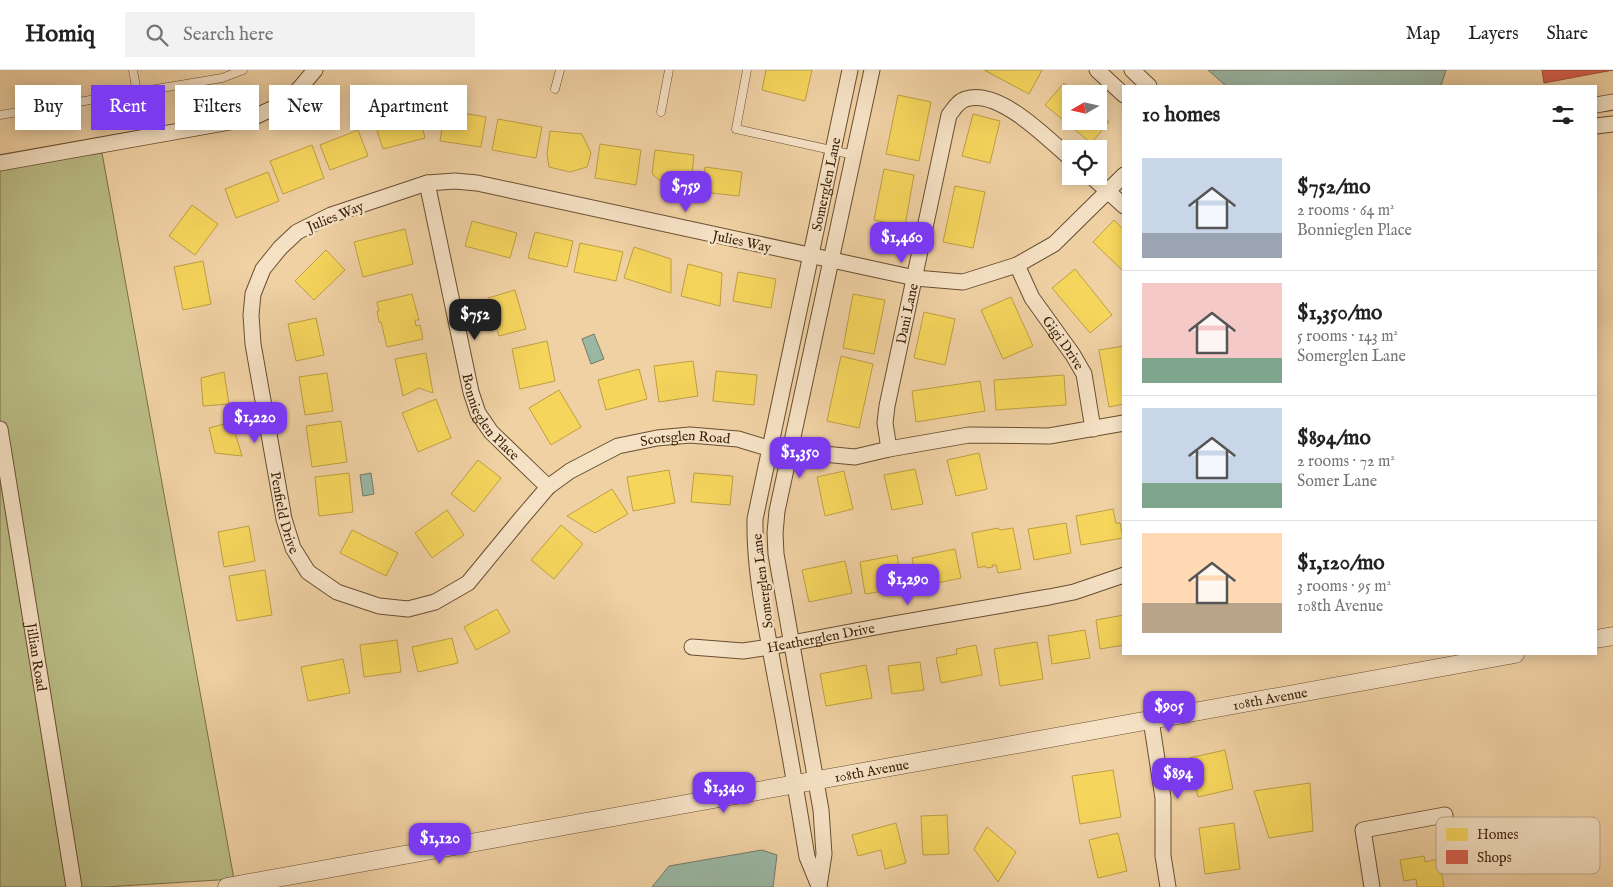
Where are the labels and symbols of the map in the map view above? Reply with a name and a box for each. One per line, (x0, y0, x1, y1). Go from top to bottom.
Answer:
north arrow (1062, 85, 1108, 130)
street label: Somerglen Lane (808, 135, 846, 233)
pin: $759 (656, 170, 716, 213)
street label: Julies Way (302, 197, 367, 237)
pin: $1,460 (861, 222, 943, 264)
street label: Julies Way (709, 227, 773, 257)
street label: Dani Lane (892, 281, 923, 346)
pin: $752 (445, 298, 505, 341)
street label: Gigi Drive (1038, 313, 1088, 374)
street label: Bonnieglen Place (457, 372, 523, 465)
pin: $1,220 (214, 402, 296, 444)
street label: Scotsglen Road (639, 427, 731, 451)
pin: $1,350 (759, 436, 841, 479)
street label: Penfield Drive (266, 470, 303, 558)
street label: Somerglen Lane (748, 532, 778, 629)
pin: $1,290 (867, 564, 949, 606)
street label: Heatherglen Drive (766, 619, 877, 657)
street label: Jillian Road (21, 620, 50, 693)
street label: 108th Avenue (1231, 684, 1310, 715)
pin: $905 (1139, 690, 1199, 733)
street label: 108th Avenue (833, 756, 911, 787)
pin: $894 (1148, 758, 1208, 800)
pin: $1,340 (683, 772, 765, 814)
legend (1436, 817, 1600, 874)
pin: $1,120 (399, 822, 481, 865)
text: Homes (1477, 826, 1519, 844)
text: Shops (1477, 849, 1512, 867)

